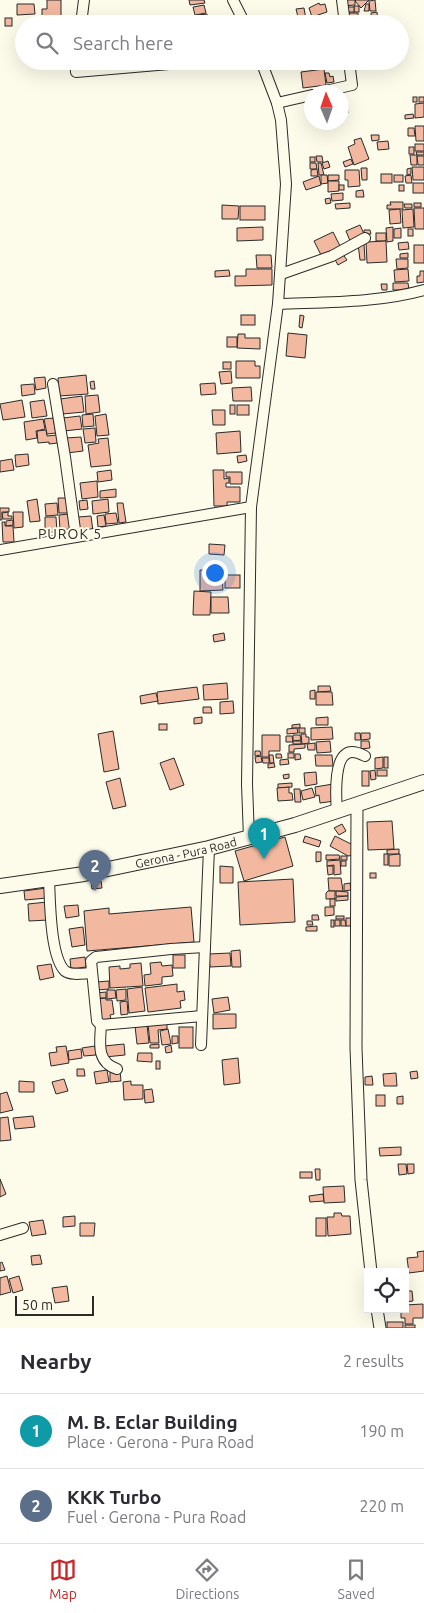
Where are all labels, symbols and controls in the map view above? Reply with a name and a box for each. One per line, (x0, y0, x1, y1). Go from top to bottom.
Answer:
search box (15, 15, 409, 70)
icon: search (33, 29, 61, 57)
text: Search here (73, 32, 173, 54)
north arrow (304, 85, 349, 130)
district label: PUROK 5 (38, 526, 102, 542)
your location (202, 560, 228, 586)
pin: 1 (248, 818, 280, 859)
street label: Gerona - Pura Road (134, 834, 238, 870)
pin: 2 (79, 850, 111, 891)
map controls (364, 1268, 409, 1313)
button: locate (364, 1268, 409, 1313)
scale bar (15, 1293, 94, 1316)
text: 50 m (22, 1297, 53, 1313)
text: Nearby (20, 1349, 91, 1373)
text: 2 results (343, 1352, 404, 1370)
text: M. B. Eclar Building (67, 1411, 238, 1433)
text: 1 (31, 1422, 41, 1440)
text: 190 m (359, 1422, 404, 1440)
text: Place · Gerona - Pura Road (67, 1433, 254, 1451)
text: KKK Turbo (67, 1486, 161, 1508)
text: 2 (31, 1497, 41, 1515)
text: 220 m (359, 1497, 404, 1515)
text: Fuel · Gerona - Pura Road (67, 1508, 246, 1526)
tab: Map (49, 1556, 77, 1602)
tab: Directions (175, 1556, 239, 1602)
tab: Saved (338, 1556, 375, 1602)

